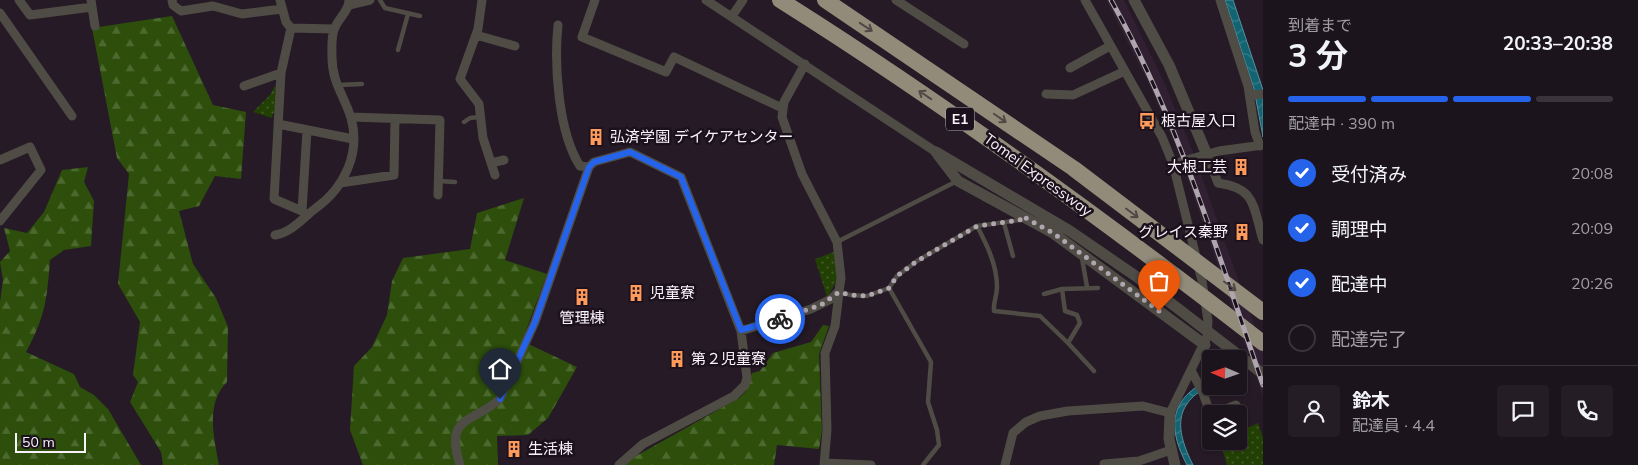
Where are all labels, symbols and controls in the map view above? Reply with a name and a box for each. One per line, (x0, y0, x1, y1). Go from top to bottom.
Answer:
text: 到着まで (1288, 15, 1352, 35)
one-way arrow (858, 22, 872, 32)
text: 20:33–20:38 (1503, 31, 1613, 55)
text: 3 分 (1288, 35, 1348, 75)
one-way arrow (918, 90, 932, 100)
road number: E1 (946, 108, 974, 130)
bus stop icon: 根古屋入口 (1137, 111, 1157, 131)
place label: 根古屋入口 (1161, 111, 1236, 130)
one-way arrow (993, 113, 1007, 123)
text: 配達中 · 390 m (1288, 113, 1395, 133)
building icon: 弘済学園 デイケアセンター (586, 127, 606, 147)
place label: 弘済学園 デイケアセンター (610, 127, 794, 146)
street label: Tomei Expressway (980, 129, 1096, 220)
place label: 大根工芸 (1167, 157, 1227, 176)
building icon: 大根工芸 (1231, 157, 1251, 177)
icon: check (1288, 159, 1316, 187)
text: 受付済み (1331, 162, 1407, 186)
text: 20:08 (1571, 163, 1613, 183)
one-way arrow (1125, 207, 1138, 218)
icon: check (1288, 214, 1316, 242)
text: 調理中 (1331, 217, 1388, 241)
text: 20:09 (1571, 218, 1613, 238)
place label: グレイス秦野 (1138, 222, 1228, 241)
building icon: グレイス秦野 (1232, 222, 1252, 242)
pin (1138, 260, 1180, 311)
icon: bag (1145, 267, 1173, 295)
icon: check (1288, 269, 1316, 297)
text: 配達中 (1331, 272, 1388, 296)
text: 20:26 (1571, 273, 1613, 293)
one-way arrow (1223, 281, 1237, 291)
building icon: 児童寮 (626, 283, 646, 303)
place label: 児童寮 (650, 283, 695, 302)
building icon: 管理棟 (572, 287, 592, 307)
courier (755, 294, 805, 344)
icon: bike (766, 305, 794, 333)
place label: 管理棟 (559, 308, 605, 327)
text: 配達完了 (1331, 327, 1407, 351)
pin (479, 348, 521, 399)
building icon: 第２児童寮 (667, 349, 687, 369)
place label: 第２児童寮 (691, 349, 766, 368)
north arrow (1202, 350, 1248, 395)
map controls (1202, 350, 1247, 450)
icon: home (486, 355, 514, 383)
button: person (1288, 385, 1340, 437)
button: chat (1497, 385, 1549, 437)
button: phone (1561, 385, 1613, 437)
text: 鈴木 (1352, 388, 1390, 412)
button: layers (1202, 405, 1247, 450)
text: 配達員 · 4.4 (1352, 415, 1435, 435)
scale bar (15, 430, 86, 453)
text: 50 m (22, 433, 55, 451)
building icon: 生活棟 (504, 439, 524, 459)
place label: 生活棟 (528, 439, 573, 458)

